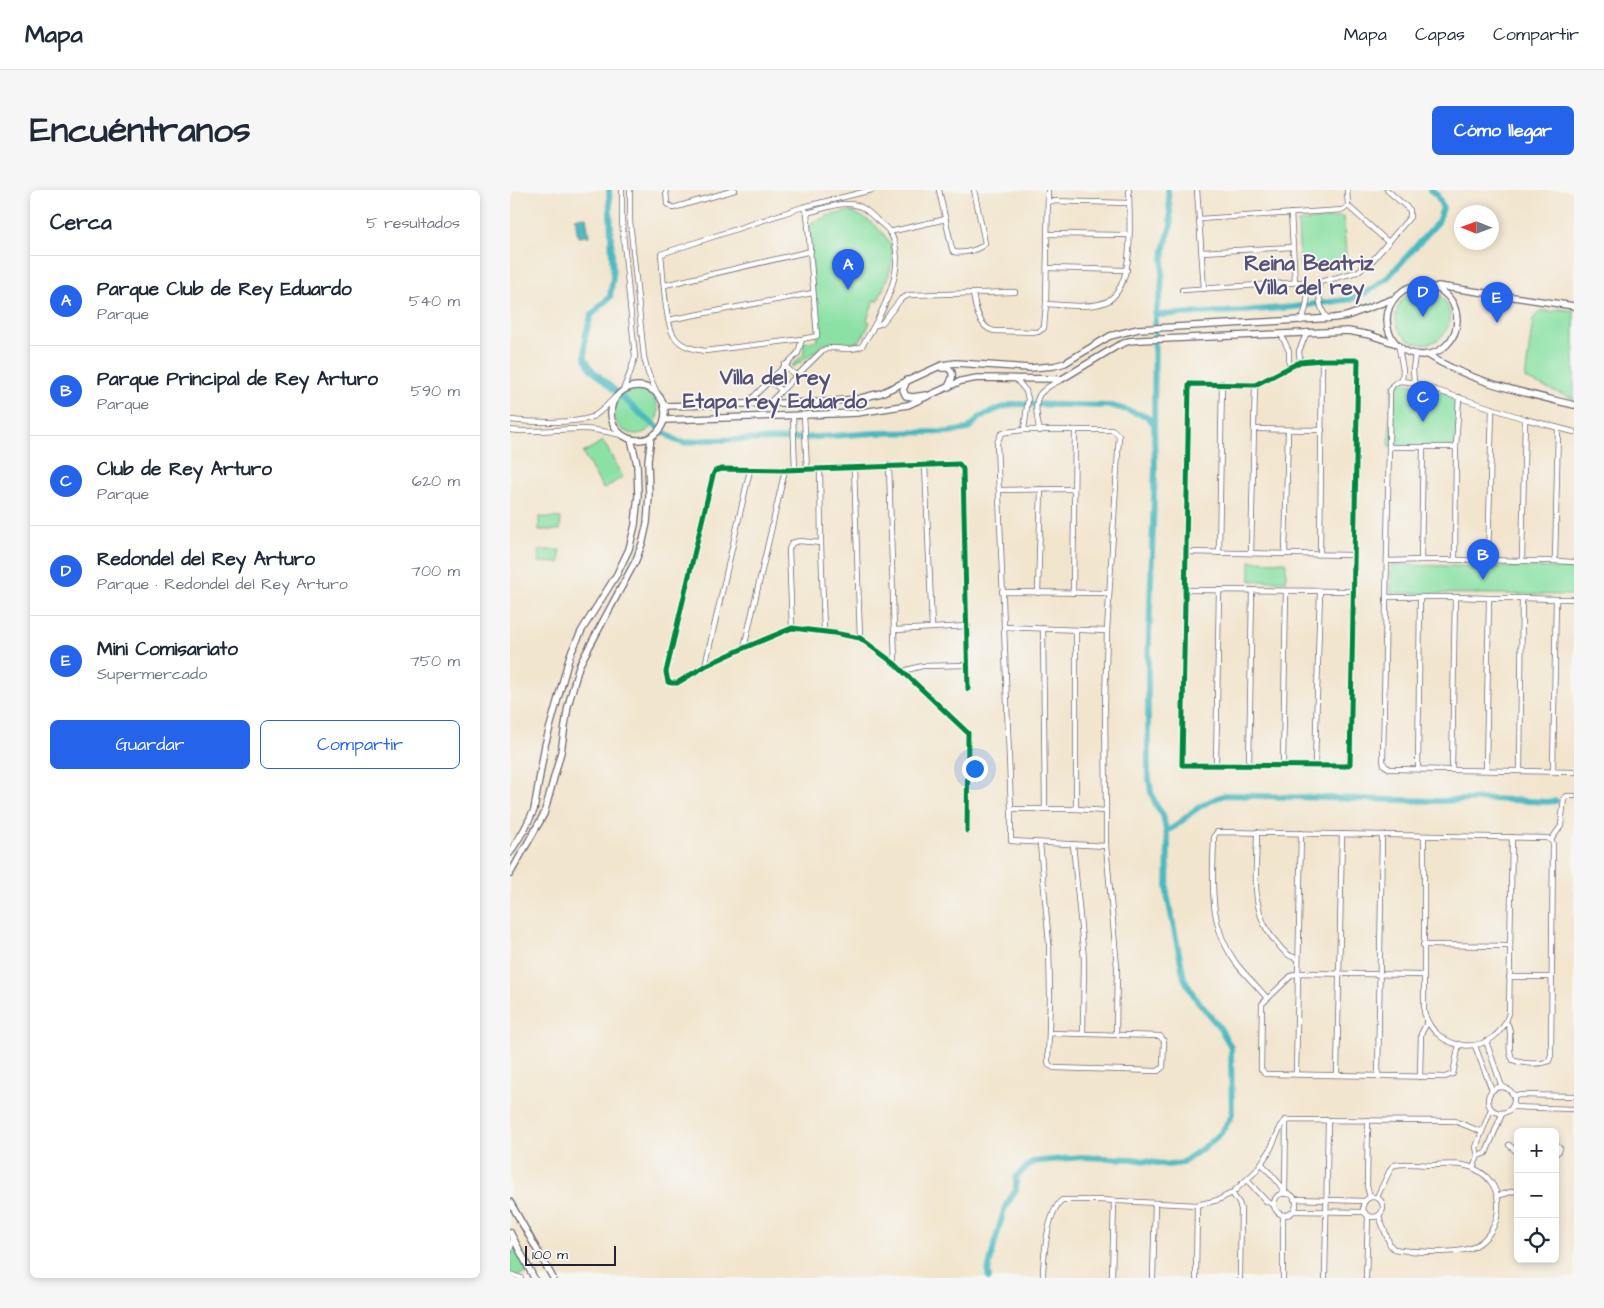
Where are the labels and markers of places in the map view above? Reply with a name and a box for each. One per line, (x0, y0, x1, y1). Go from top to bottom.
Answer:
pin: A (832, 249, 864, 290)
pin: D (1407, 276, 1439, 317)
pin: E (1481, 282, 1513, 323)
pin: C (1407, 381, 1439, 422)
pin: B (1467, 539, 1499, 580)

